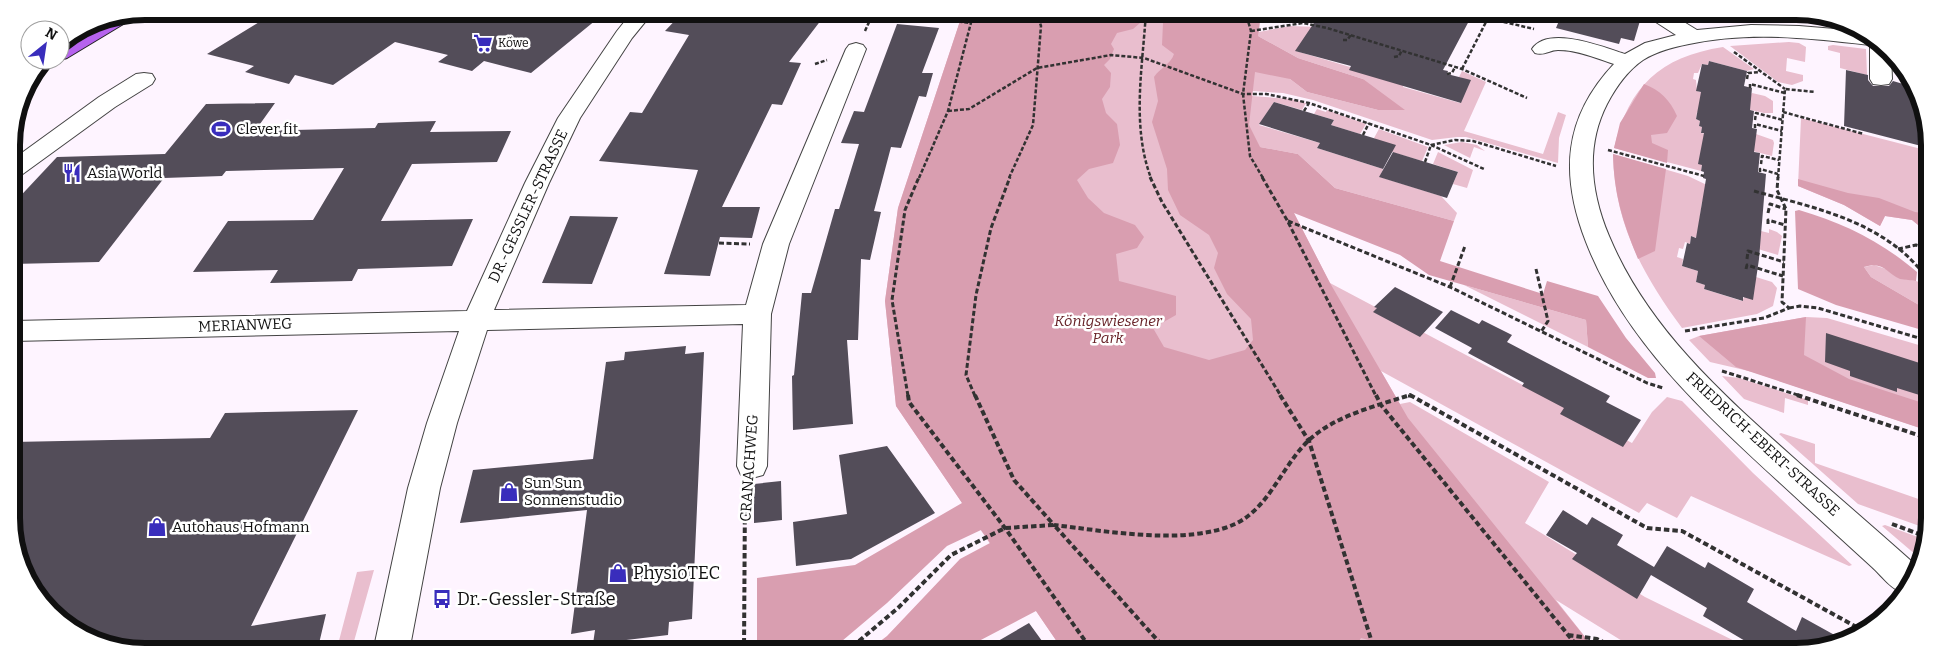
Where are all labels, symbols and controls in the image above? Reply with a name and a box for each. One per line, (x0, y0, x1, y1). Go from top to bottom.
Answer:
north arrow (20, 20, 70, 70)
text: N (42, 24, 60, 44)
supermarket icon: Köwe (472, 32, 494, 54)
place label: Köwe (498, 36, 529, 50)
sports icon: Clever fit (210, 118, 232, 140)
place label: Clever fit (236, 120, 299, 138)
street label: DR.-GESSLER-STRASSE (485, 126, 571, 286)
restaurant icon: Asia World (61, 162, 83, 184)
place label: Asia World (87, 164, 163, 182)
park label: Königswiesener Park (1054, 312, 1163, 347)
street label: MERIANWEG (198, 314, 292, 336)
street label: FRIEDRICH-EBERT-STRASSE (1683, 368, 1843, 520)
street label: CRANACHWEG (736, 414, 762, 522)
place label: Sun Sun Sonnenstudio (524, 474, 622, 509)
shop icon: Sun Sun Sonnenstudio (498, 481, 520, 503)
shop icon: Autohaus Hofmann (146, 516, 168, 538)
place label: Autohaus Hofmann (172, 518, 310, 536)
shop icon: PhysioTEC (607, 562, 629, 584)
place label: PhysioTEC (633, 562, 720, 584)
bus stop icon: Dr.-Gessler-Straße (431, 588, 453, 610)
place label: Dr.-Gessler-Straße (457, 588, 616, 610)

